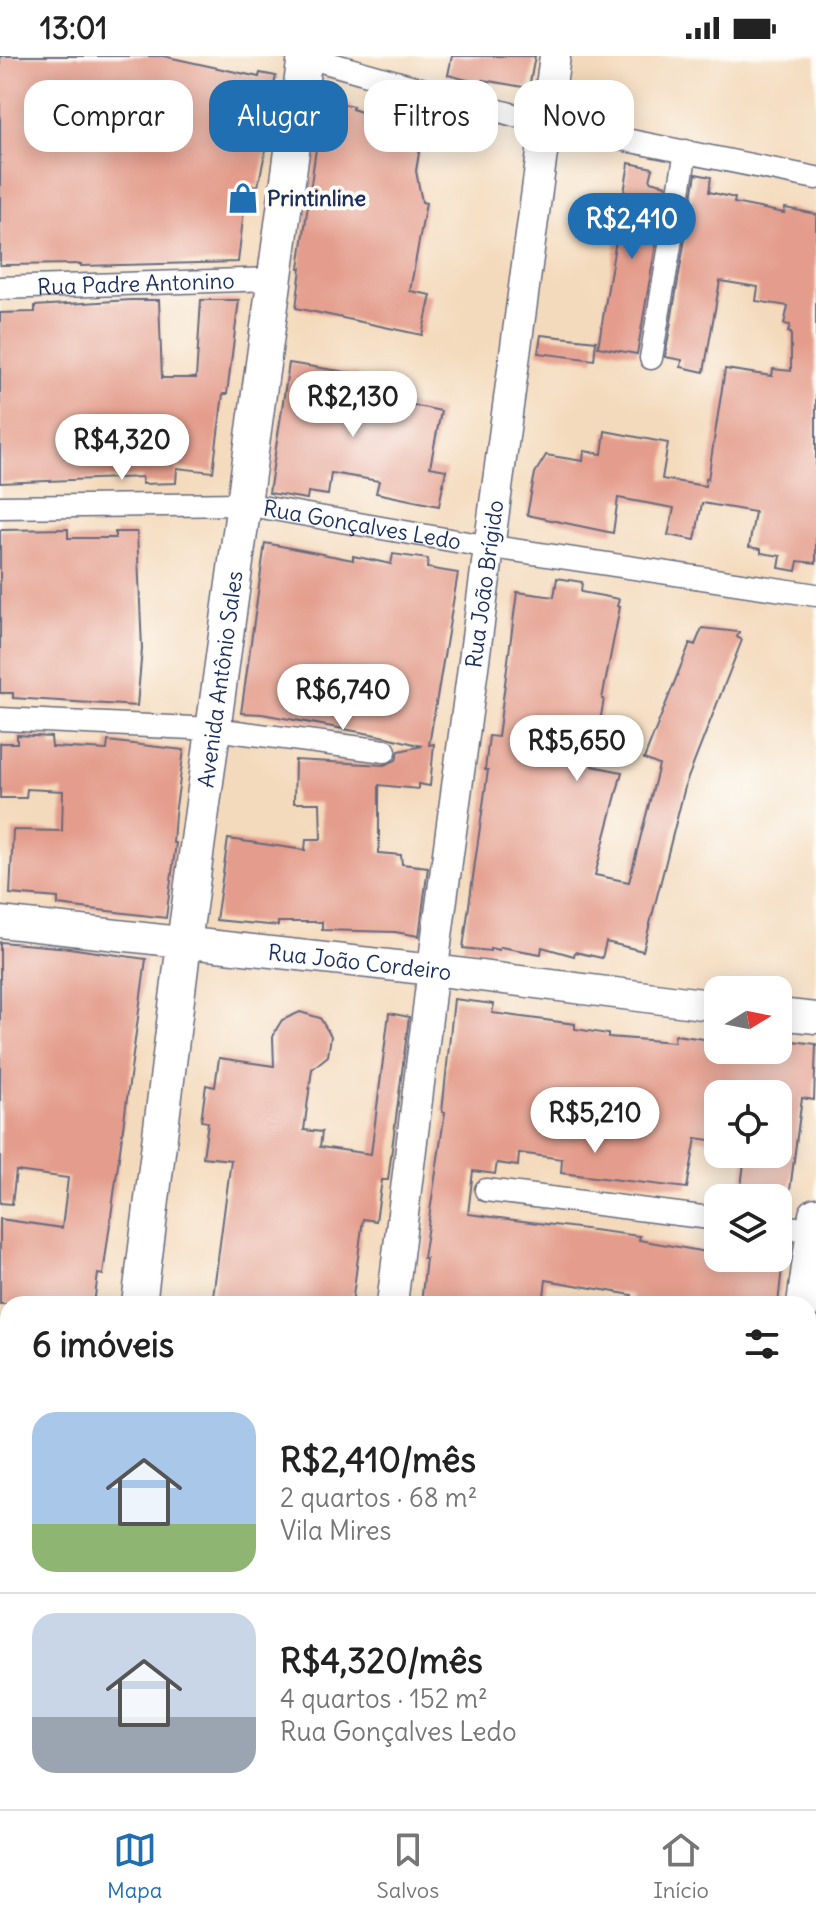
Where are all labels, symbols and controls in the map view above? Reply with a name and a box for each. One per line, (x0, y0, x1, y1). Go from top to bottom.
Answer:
text: 13:01 (40, 9, 107, 47)
chip: Comprar (24, 80, 193, 152)
chip: Alugar (209, 80, 348, 152)
chip: Filtros (364, 80, 498, 152)
chip: Novo (514, 80, 634, 152)
shop icon: Printinline (226, 181, 260, 215)
place label: Printinline (267, 184, 366, 212)
pin: R$2,410 (558, 193, 706, 261)
text: R$2,410 (586, 202, 678, 235)
street label: Rua Padre Antonino (37, 266, 235, 301)
pin: R$2,130 (279, 371, 427, 439)
text: R$2,130 (307, 380, 399, 413)
pin: R$4,320 (48, 414, 196, 482)
text: R$4,320 (73, 423, 171, 456)
street label: Rua Gonçalves Ledo (261, 494, 463, 556)
street label: Rua João Brígido (459, 498, 509, 669)
street label: Avenida Antônio Sales (191, 569, 249, 789)
pin: R$6,740 (269, 664, 417, 732)
text: R$6,740 (295, 673, 391, 706)
pin: R$5,650 (503, 715, 651, 783)
text: R$5,650 (528, 724, 626, 757)
street label: Rua João Cordeiro (267, 938, 453, 986)
north arrow (704, 976, 792, 1064)
map controls (704, 976, 792, 1272)
button: locate (704, 1080, 792, 1168)
pin: R$5,210 (521, 1087, 669, 1155)
text: R$5,210 (548, 1096, 642, 1129)
button: layers (704, 1184, 792, 1272)
icon: filters (740, 1322, 784, 1366)
text: 6 imóveis (32, 1323, 174, 1366)
text: R$2,410/mês (280, 1438, 476, 1481)
icon: home (96, 1444, 192, 1540)
text: 2 quartos · 68 m² (280, 1481, 477, 1514)
text: Vila Mires (280, 1514, 391, 1547)
text: R$4,320/mês (280, 1639, 483, 1682)
icon: home (96, 1645, 192, 1741)
text: 4 quartos · 152 m² (280, 1682, 488, 1715)
text: Rua Gonçalves Ledo (280, 1715, 517, 1748)
tab: Mapa (107, 1828, 162, 1904)
tab: Salvos (376, 1828, 439, 1904)
tab: Início (653, 1828, 709, 1904)

